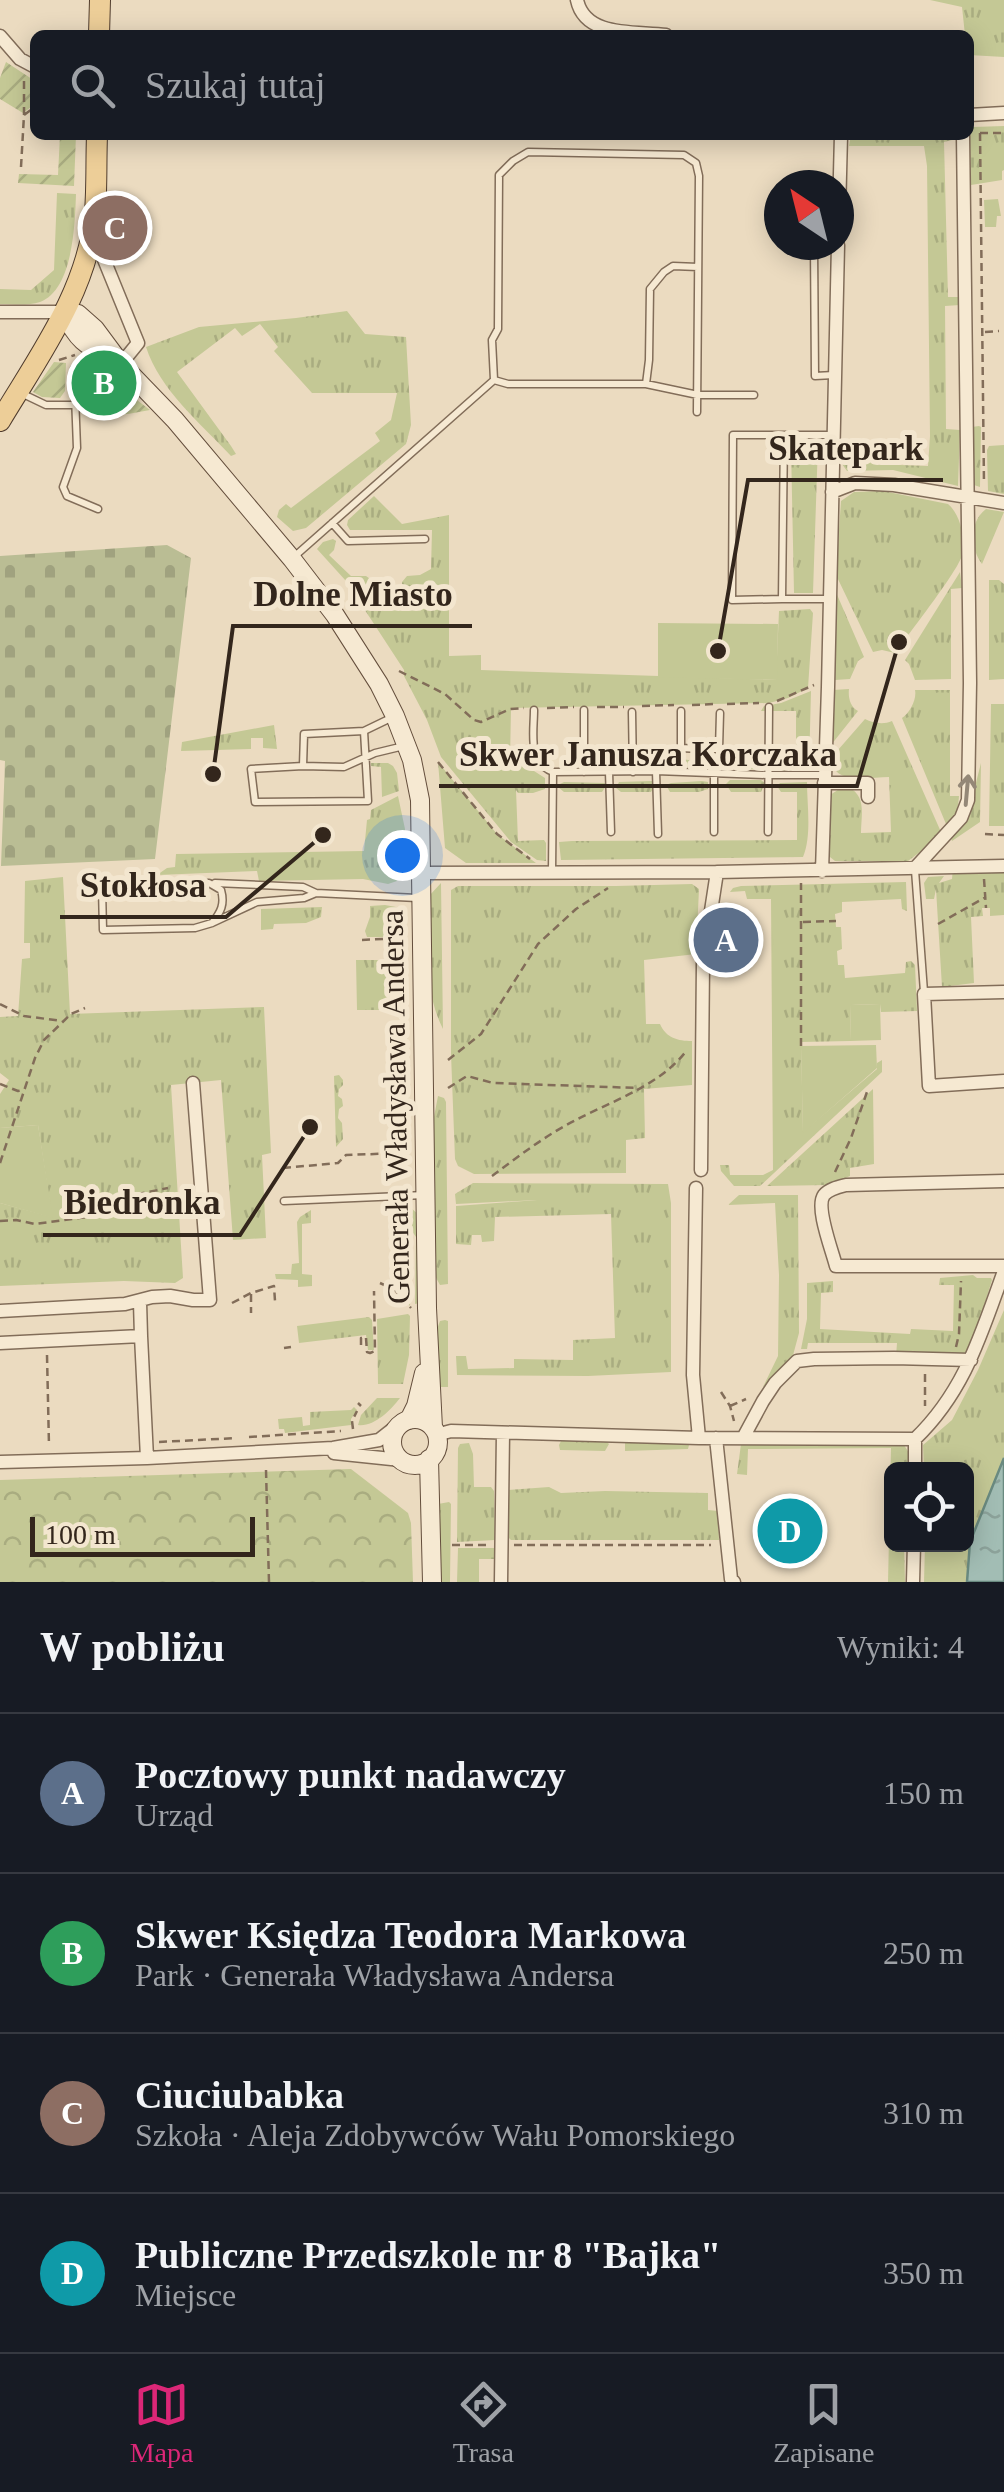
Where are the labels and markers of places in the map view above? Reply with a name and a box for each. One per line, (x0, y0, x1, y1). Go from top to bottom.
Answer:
pin: C (82, 190, 148, 266)
pin: B (72, 346, 136, 420)
callout: Skatepark (748, 415, 943, 480)
callout: Dolne Miasto (233, 561, 472, 626)
callout: Skwer Janusza Korczaka (439, 721, 857, 786)
callout: Stokłosa (60, 852, 226, 917)
pin: A (694, 902, 758, 978)
callout: Biedronka (43, 1170, 240, 1235)
pin: D (758, 1494, 822, 1568)

